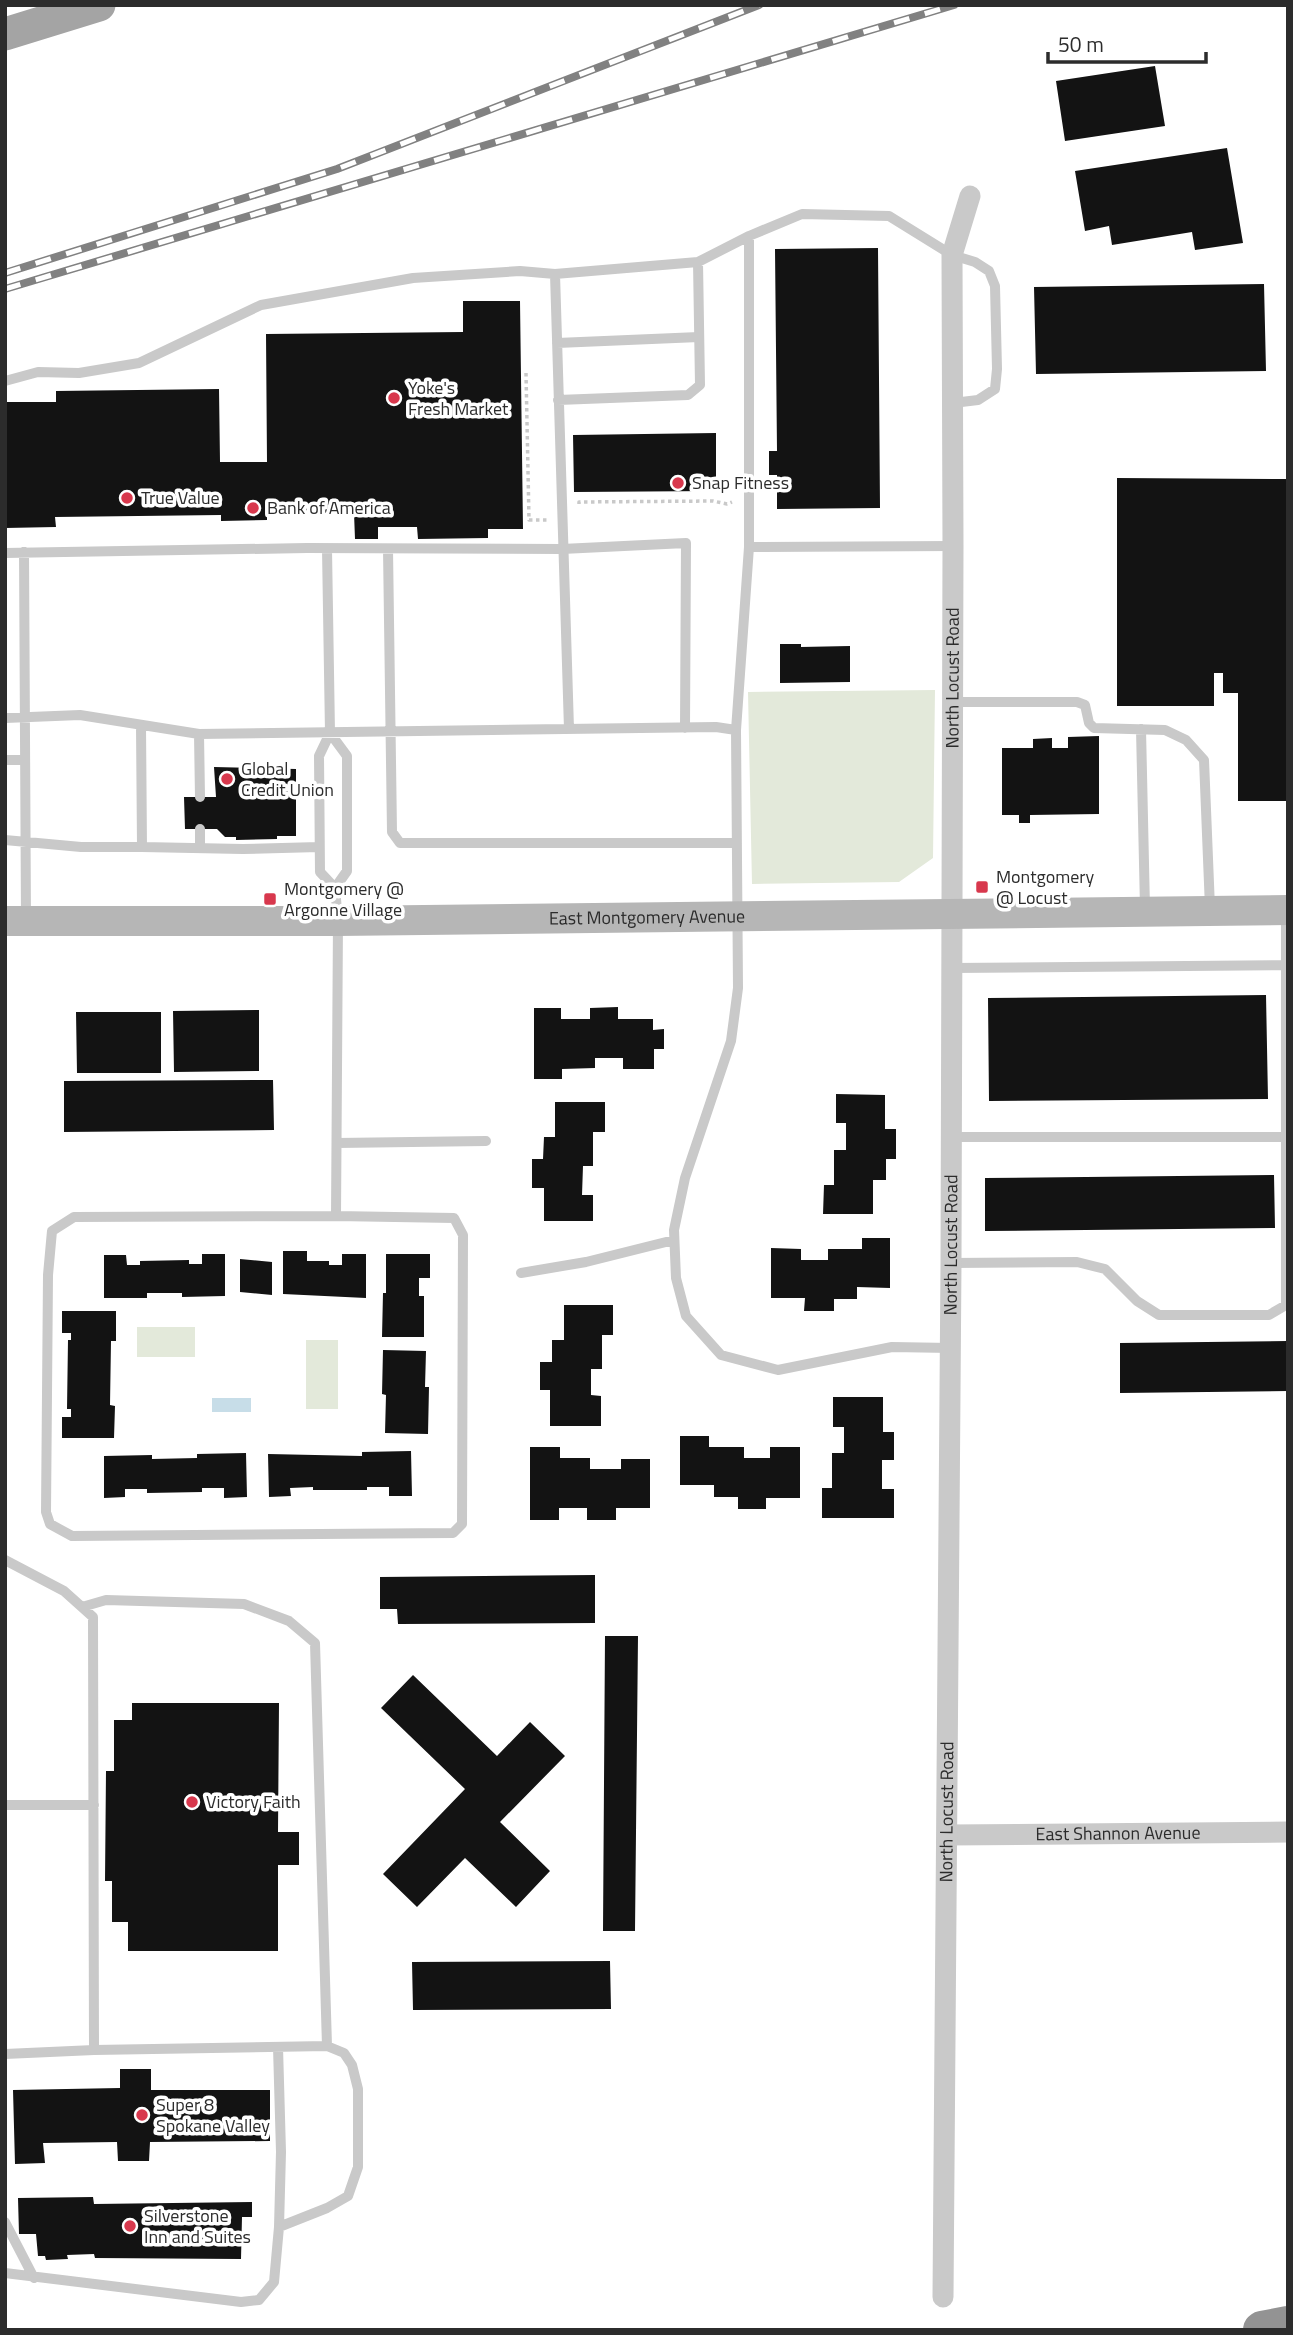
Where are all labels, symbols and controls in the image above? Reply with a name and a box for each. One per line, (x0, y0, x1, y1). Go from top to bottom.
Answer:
scale bar (1048, 21, 1206, 65)
text: 50 m (1058, 28, 1104, 60)
place label: Yoke's Fresh Market (408, 374, 509, 422)
marker: Yoke's Fresh Market (386, 390, 402, 406)
place label: Snap Fitness (692, 469, 789, 496)
marker: Snap Fitness (670, 475, 686, 491)
place label: True Value (141, 484, 220, 511)
marker: True Value (119, 490, 135, 506)
place label: Bank of America (267, 494, 391, 521)
marker: Bank of America (245, 500, 261, 516)
street label: North Locust Road (938, 608, 966, 749)
place label: Global Credit Union (241, 755, 334, 803)
marker: Global Credit Union (219, 771, 235, 787)
place label: Montgomery @ Locust (996, 863, 1095, 911)
place label: Montgomery @ Argonne Village (284, 875, 404, 923)
marker: Montgomery @ Locust (974, 879, 990, 895)
marker: Montgomery @ Argonne Village (262, 891, 278, 907)
street label: East Montgomery Avenue (549, 902, 745, 932)
street label: North Locust Road (937, 1175, 964, 1316)
street label: North Locust Road (932, 1741, 960, 1883)
place label: Victory Faith (206, 1788, 301, 1815)
marker: Victory Faith (184, 1794, 200, 1810)
street label: East Shannon Avenue (1035, 1819, 1201, 1847)
place label: Super 8 Spokane Valley (156, 2091, 270, 2139)
marker: Super 8 Spokane Valley (134, 2107, 150, 2123)
place label: Silverstone Inn and Suites (144, 2202, 251, 2250)
marker: Silverstone Inn and Suites (122, 2218, 138, 2234)

